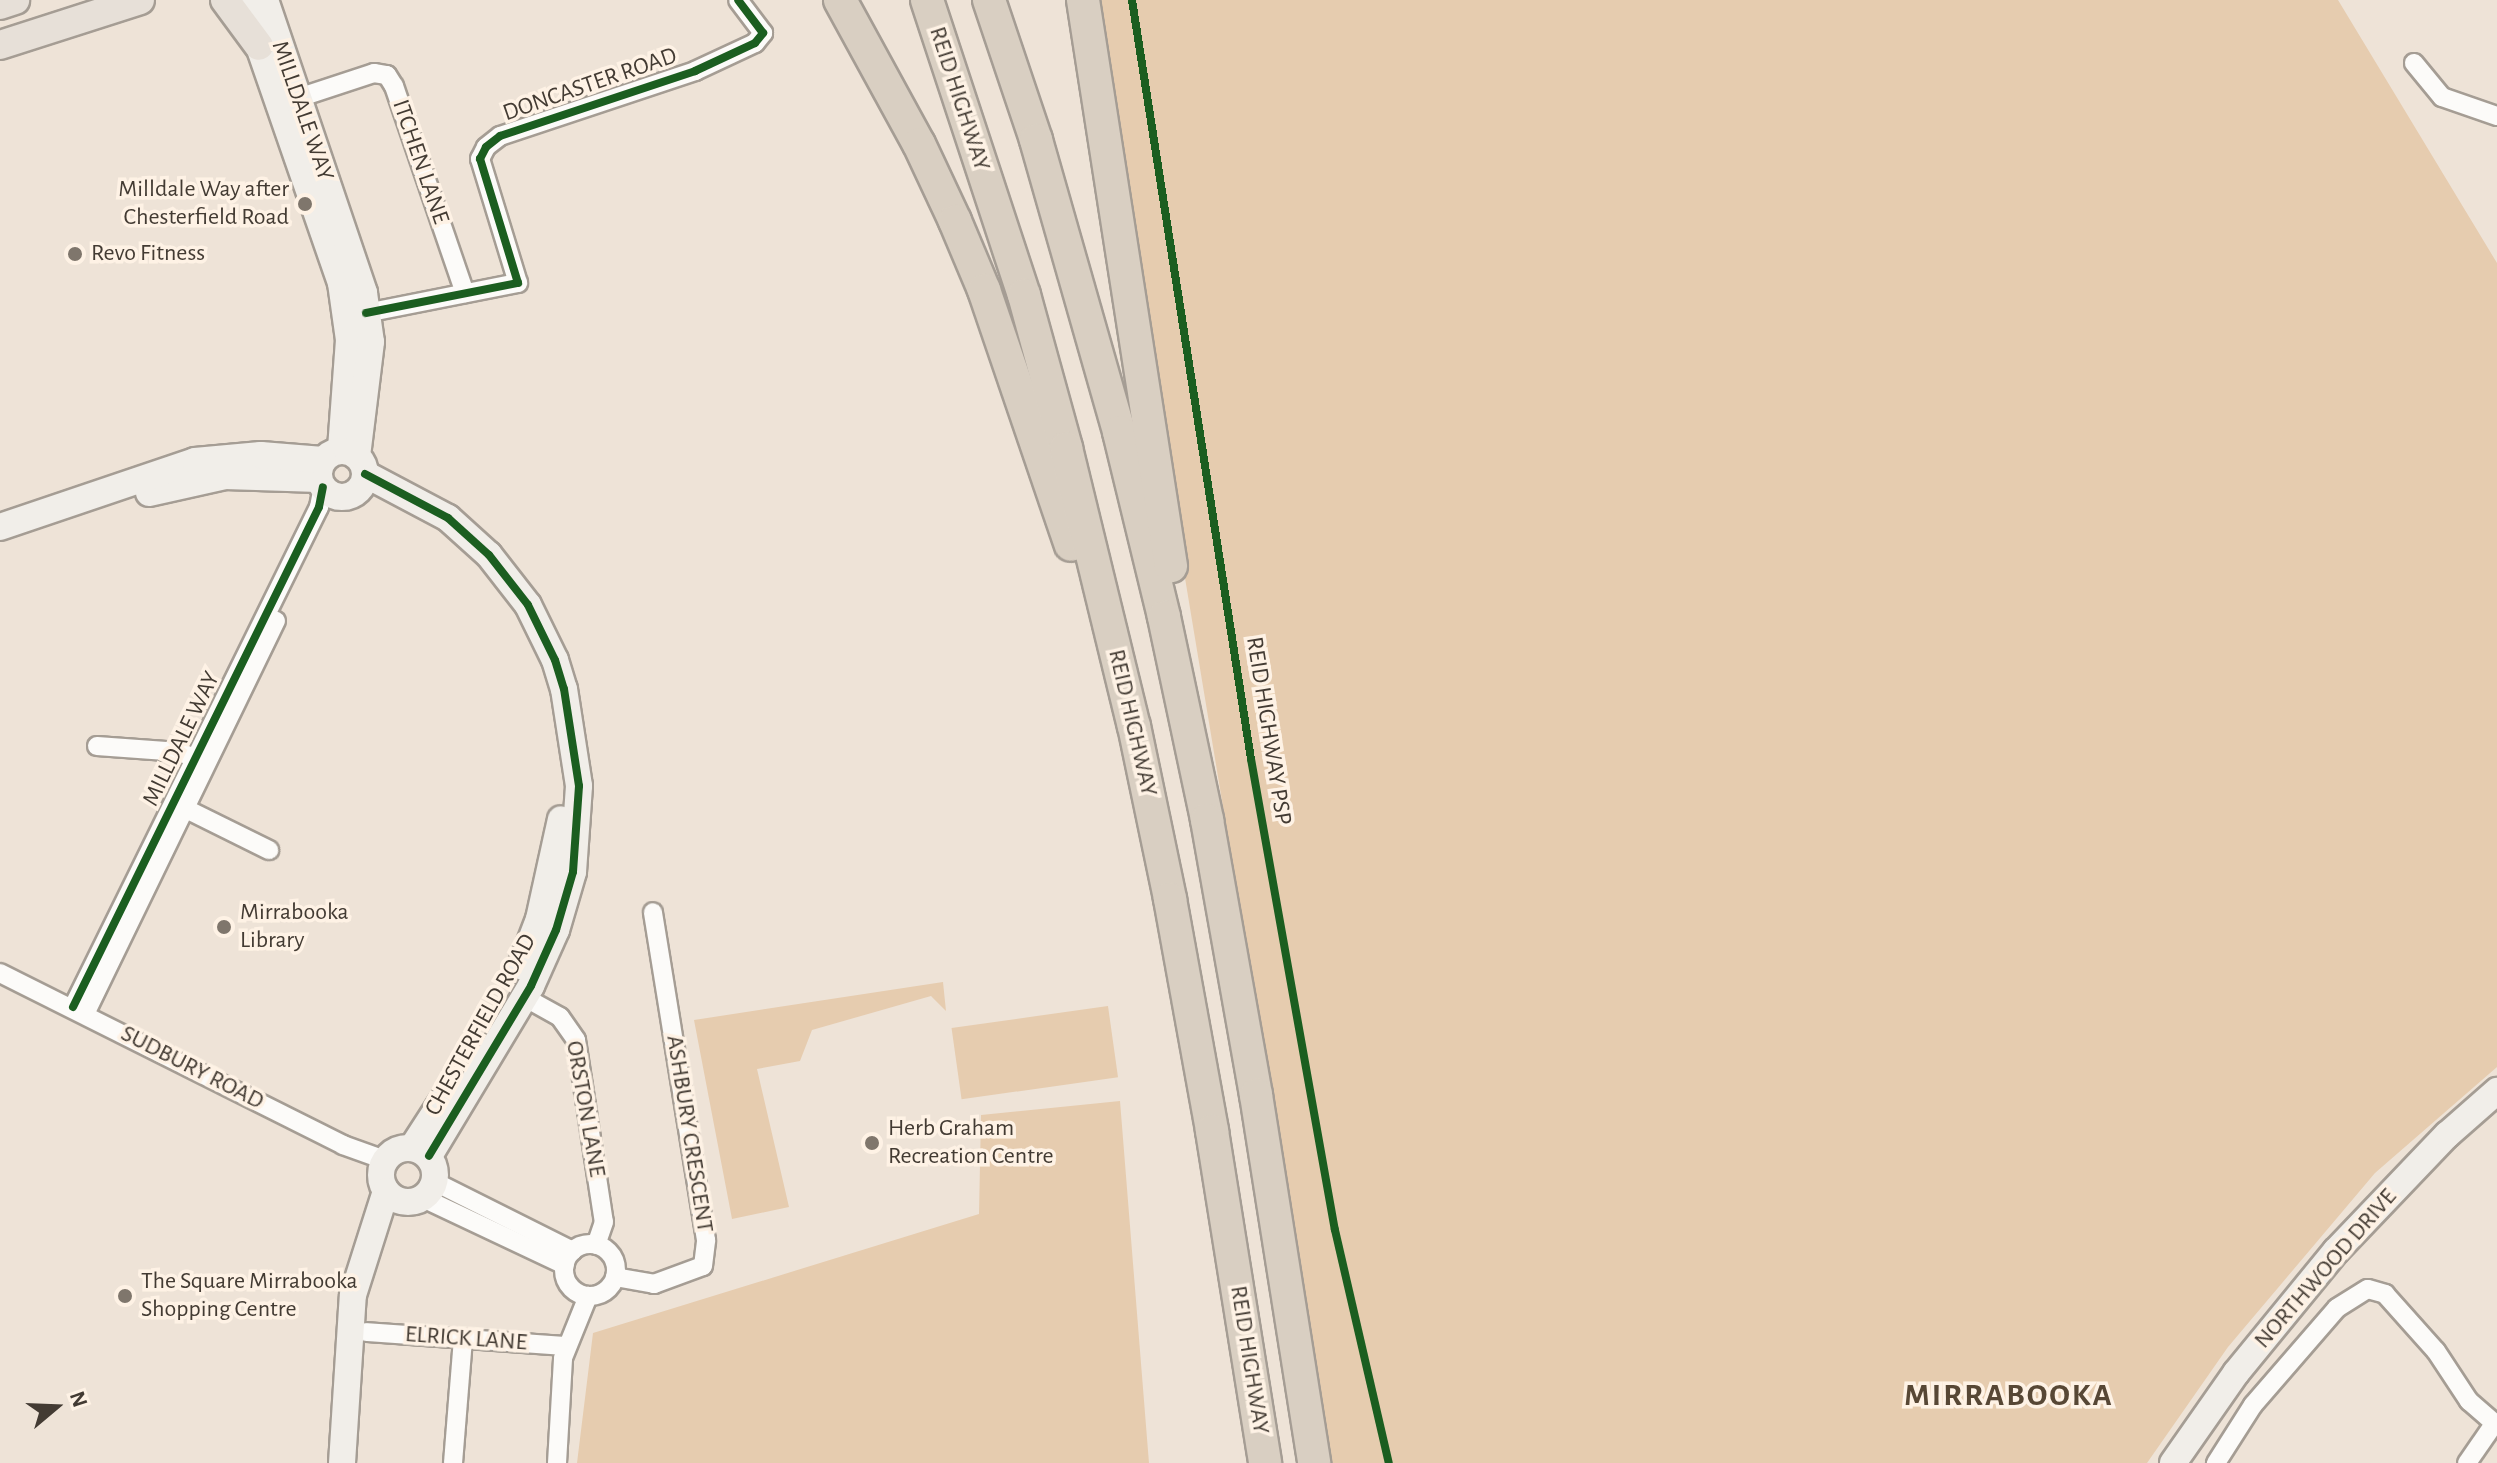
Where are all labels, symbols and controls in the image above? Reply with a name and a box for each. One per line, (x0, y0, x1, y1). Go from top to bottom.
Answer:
street label: REID HIGHWAY (922, 23, 996, 175)
street label: MILLDALE WAY (265, 37, 339, 185)
street label: DONCASTER ROAD (499, 42, 681, 128)
street label: ITCHEN LANE (385, 96, 455, 228)
place label: Milldale Way after Chesterfield Road (118, 176, 289, 232)
marker: Milldale Way after Chesterfield Road (296, 195, 314, 213)
place label: Revo Fitness (91, 240, 205, 268)
marker: Revo Fitness (66, 245, 84, 263)
street label: REID HIGHWAY PSP (1239, 635, 1297, 827)
street label: REID HIGHWAY (1101, 647, 1163, 799)
street label: MILLDALE WAY (137, 667, 227, 811)
place label: Mirrabooka Library (240, 899, 349, 955)
marker: Mirrabooka Library (215, 918, 233, 936)
street label: CHESTERFIELD ROAD (419, 929, 543, 1121)
street label: SUDBURY ROAD (116, 1020, 268, 1116)
street label: ASHBURY CRESCENT (659, 1033, 719, 1235)
street label: ORSTON LANE (559, 1039, 611, 1179)
place label: Herb Graham Recreation Centre (888, 1115, 1054, 1171)
marker: Herb Graham Recreation Centre (863, 1134, 881, 1152)
street label: NORTHWOOD DRIVE (2249, 1183, 2403, 1355)
place label: The Square Mirrabooka Shopping Centre (141, 1268, 358, 1324)
street label: REID HIGHWAY (1223, 1284, 1275, 1436)
marker: The Square Mirrabooka Shopping Centre (116, 1287, 134, 1305)
street label: ELRICK LANE (404, 1320, 528, 1358)
north arrow (16, 1367, 96, 1447)
district label: MIRRABOOKA (1904, 1376, 2114, 1414)
text: N (66, 1388, 92, 1410)

